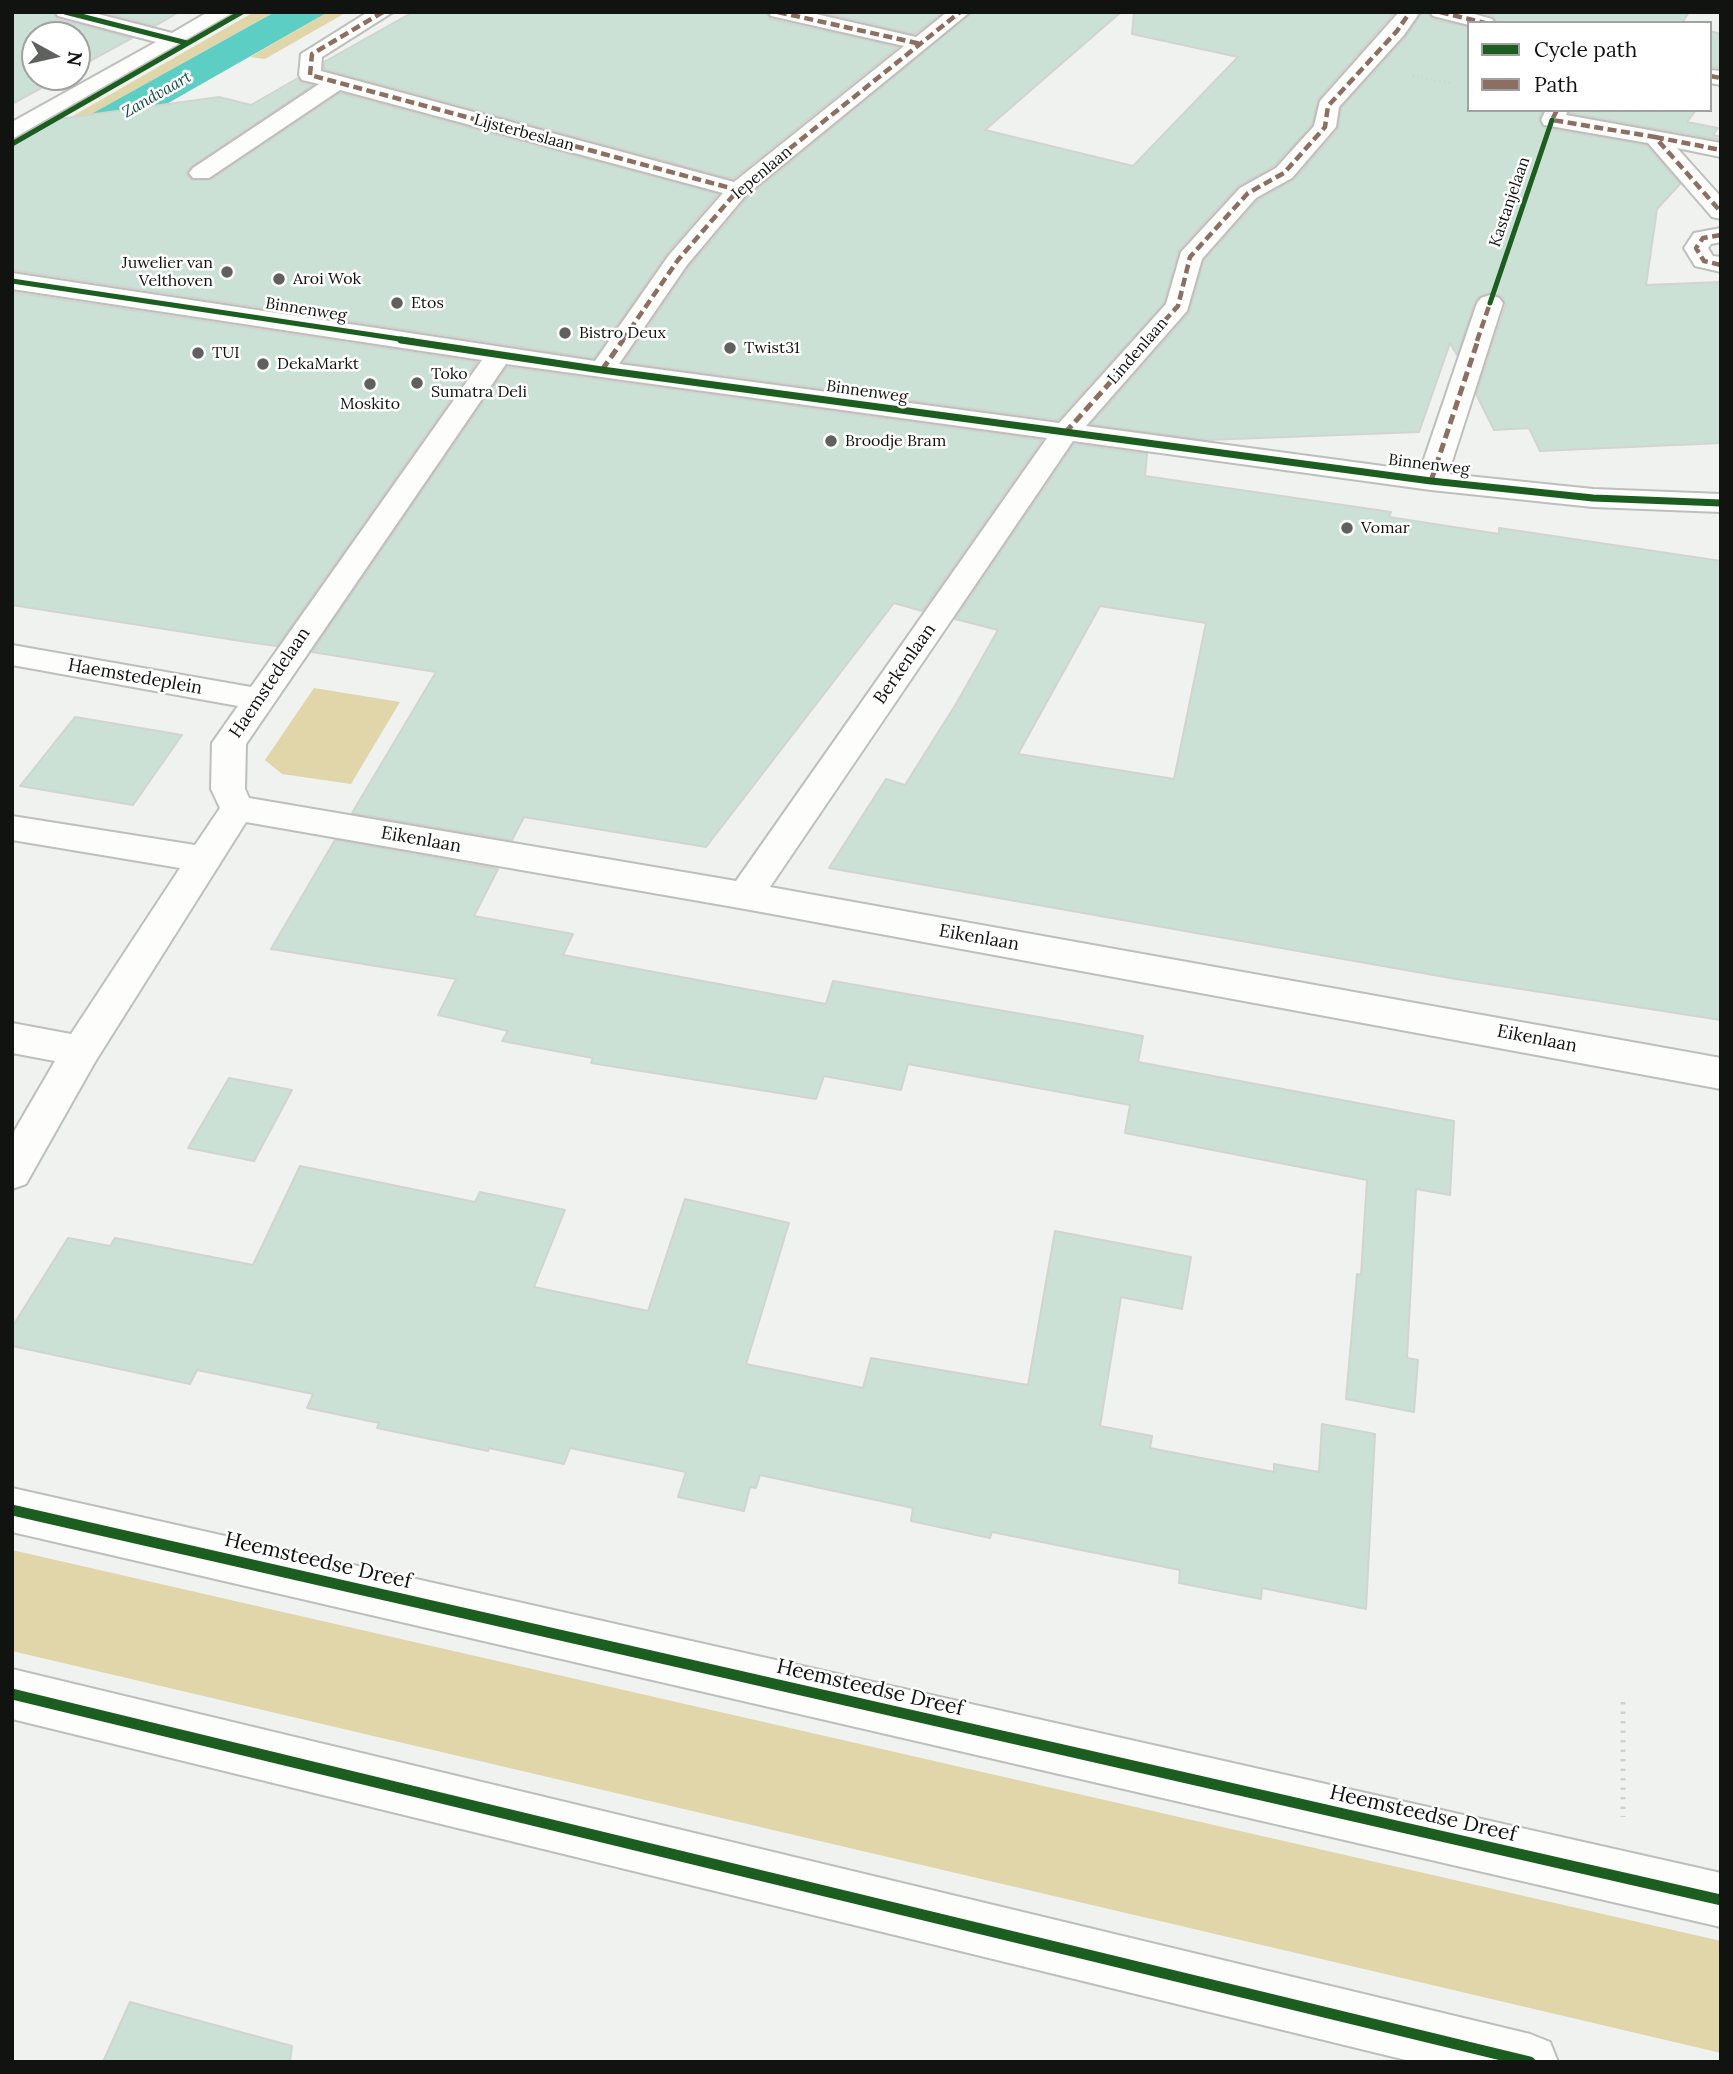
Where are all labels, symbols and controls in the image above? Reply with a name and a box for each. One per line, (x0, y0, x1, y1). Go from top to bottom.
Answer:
north arrow (21, 21, 91, 91)
legend (1467, 21, 1712, 112)
text: Cycle path (1534, 36, 1637, 63)
text: N (62, 50, 88, 68)
water label: Zandvaart (119, 68, 195, 122)
text: Path (1534, 71, 1578, 98)
street label: Lijsterbeslaan (472, 110, 576, 156)
street label: Iepenlaan (728, 142, 796, 204)
street label: Kastanjelaan (1486, 154, 1534, 250)
place label: Juwelier van Velthoven (122, 253, 213, 291)
marker: Juwelier van Velthoven (219, 264, 235, 280)
place label: Aroi Wok (293, 269, 361, 289)
marker: Aroi Wok (271, 271, 287, 287)
place label: Etos (411, 293, 444, 313)
street label: Binnenweg (264, 294, 348, 326)
marker: Etos (389, 295, 405, 311)
street label: Lindenlaan (1104, 314, 1172, 388)
place label: Bistro Deux (579, 323, 666, 343)
marker: Bistro Deux (557, 325, 573, 341)
place label: Twist31 (744, 338, 800, 358)
marker: Twist31 (722, 340, 738, 356)
place label: TUI (212, 343, 240, 363)
marker: TUI (190, 345, 206, 361)
place label: DekaMarkt (277, 354, 359, 374)
marker: DekaMarkt (255, 356, 271, 372)
place label: Toko Sumatra Deli (431, 364, 527, 402)
marker: Toko Sumatra Deli (409, 375, 425, 391)
marker: Moskito (362, 376, 378, 392)
street label: Binnenweg (825, 377, 909, 407)
place label: Moskito (340, 394, 400, 414)
place label: Broodje Bram (845, 431, 946, 451)
marker: Broodje Bram (823, 433, 839, 449)
street label: Binnenweg (1387, 450, 1471, 480)
place label: Vomar (1361, 518, 1410, 538)
marker: Vomar (1339, 520, 1355, 536)
street label: Berkenlaan (869, 620, 941, 708)
street label: Haemstedelaan (225, 624, 315, 742)
street label: Haemstedeplein (66, 655, 204, 699)
street label: Eikenlaan (379, 822, 463, 858)
street label: Eikenlaan (937, 920, 1021, 956)
street label: Eikenlaan (1495, 1021, 1579, 1057)
street label: Heemsteedse Dreef (222, 1527, 414, 1595)
street label: Heemsteedse Dreef (774, 1654, 966, 1722)
street label: Heemsteedse Dreef (1327, 1780, 1519, 1848)

